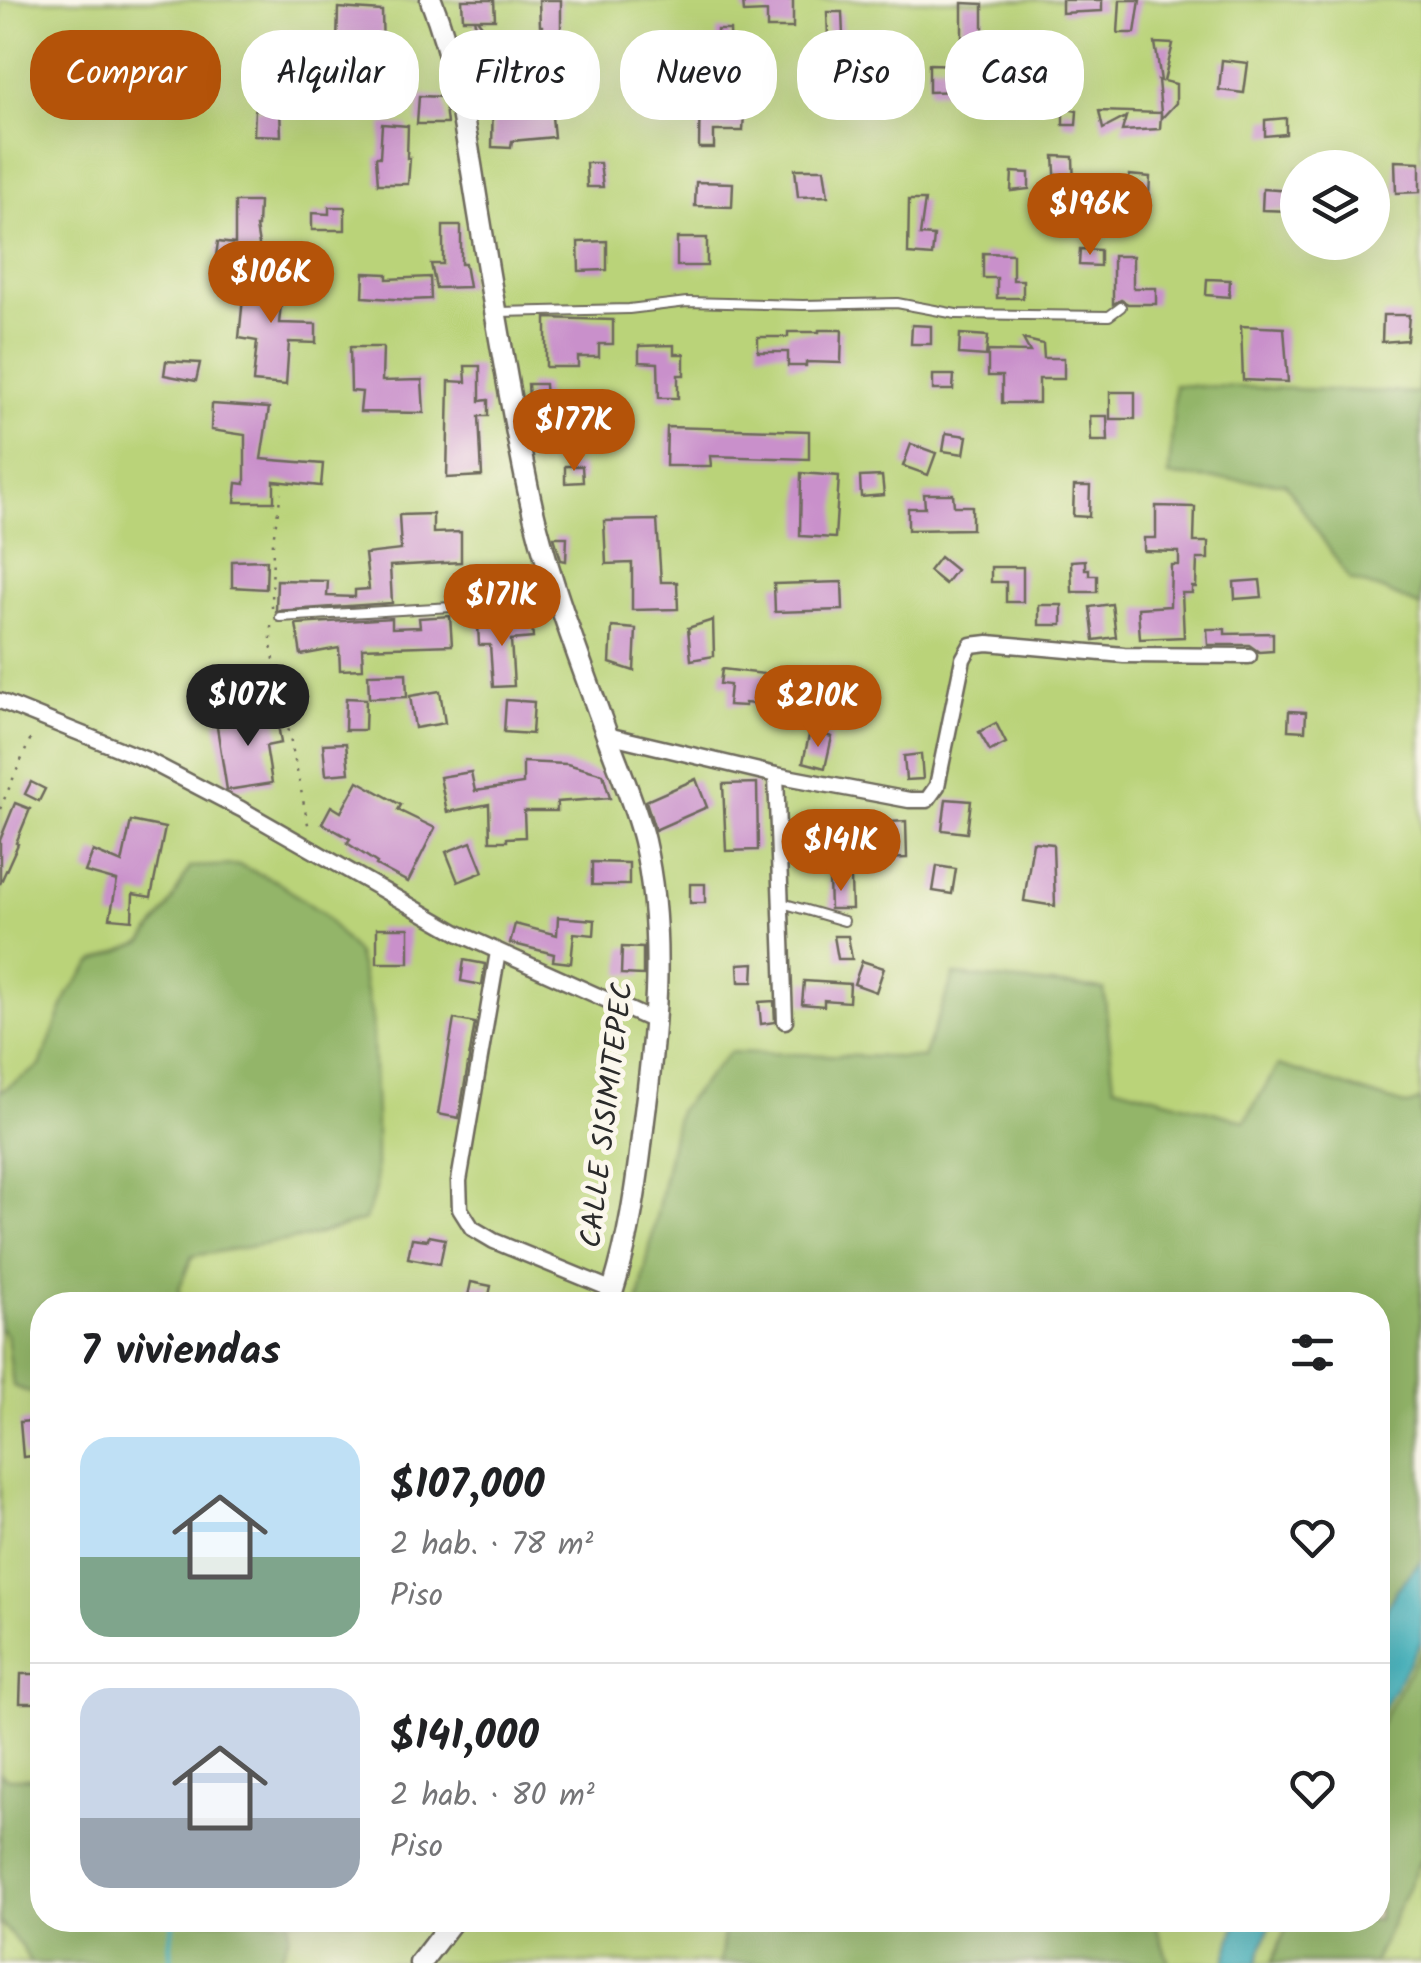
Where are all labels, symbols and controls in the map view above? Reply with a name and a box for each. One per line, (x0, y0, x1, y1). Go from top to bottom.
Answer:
chip: Comprar (30, 30, 221, 120)
chip: Alquilar (241, 30, 419, 120)
chip: Filtros (439, 30, 600, 120)
chip: Nuevo (620, 30, 777, 120)
chip: Piso (797, 30, 925, 120)
chip: Casa (945, 30, 1084, 120)
map controls (1280, 150, 1390, 260)
button: layers (1280, 150, 1390, 260)
pin: $196K (1020, 173, 1160, 258)
text: $196K (1049, 180, 1131, 231)
pin: $106K (201, 241, 341, 326)
text: $106K (230, 248, 312, 299)
pin: $177K (504, 389, 644, 474)
text: $177K (535, 396, 613, 447)
pin: $171K (432, 564, 572, 649)
text: $171K (466, 571, 538, 622)
pin: $107K (178, 664, 318, 749)
pin: $210K (748, 665, 888, 750)
text: $107K (208, 671, 288, 722)
text: $210K (777, 672, 859, 723)
pin: $141K (771, 809, 911, 894)
text: $141K (804, 816, 878, 867)
street label: CALLE SISIMITEPEC (568, 979, 648, 1251)
text: 7 viviendas (80, 1319, 281, 1386)
icon: filters (1285, 1325, 1340, 1380)
text: $107,000 (390, 1453, 545, 1520)
icon: home (160, 1477, 280, 1597)
icon: heart (1285, 1510, 1340, 1565)
text: 2 hab. · 78 m² (390, 1520, 593, 1571)
text: Piso (390, 1571, 443, 1622)
text: $141,000 (390, 1704, 539, 1771)
icon: home (160, 1728, 280, 1848)
icon: heart (1285, 1761, 1340, 1816)
text: 2 hab. · 80 m² (390, 1771, 595, 1822)
text: Piso (390, 1822, 443, 1873)

